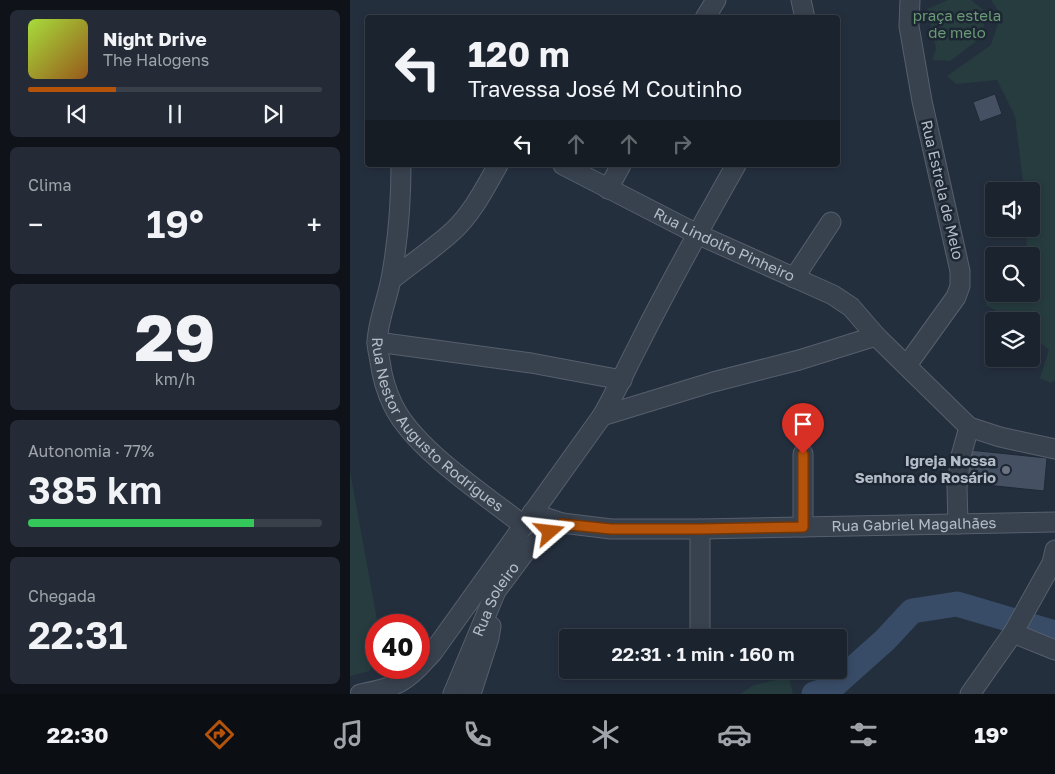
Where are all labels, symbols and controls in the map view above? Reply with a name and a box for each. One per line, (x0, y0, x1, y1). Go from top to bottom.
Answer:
park label: praça estela de melo (913, 6, 1001, 41)
text: Night Drive (103, 27, 207, 50)
text: 120 m (468, 33, 570, 75)
icon: left (385, 35, 450, 100)
text: The Halogens (103, 50, 209, 70)
text: Travessa José M Coutinho (468, 75, 742, 102)
icon: previous (63, 100, 91, 128)
icon: pause (161, 100, 189, 128)
icon: next (259, 100, 287, 128)
street label: Rua Estrela de Melo (918, 118, 968, 261)
icon: left (509, 130, 537, 158)
icon: ahead (562, 130, 590, 158)
icon: ahead (615, 130, 643, 158)
icon: right (668, 130, 696, 158)
text: Clima (28, 175, 72, 195)
map controls (985, 182, 1040, 367)
button: sound (985, 182, 1040, 237)
text: 19° (146, 201, 204, 246)
street label: Rua Lindolfo Pinheiro (651, 203, 798, 285)
text: − (28, 208, 43, 241)
text: + (307, 208, 322, 241)
button: search (985, 247, 1040, 302)
text: 29 (135, 297, 215, 375)
button: layers (985, 312, 1040, 367)
street label: Rua Nestor Augusto Rodrigues (369, 337, 508, 515)
text: km/h (155, 369, 195, 389)
pin (782, 403, 824, 454)
icon: arrive (789, 410, 817, 438)
text: Autonomia · 77% (28, 441, 154, 461)
place label: Igreja Nossa Senhora do Rosário (855, 451, 996, 486)
marker: Igreja Nossa Senhora do Rosário (1000, 464, 1012, 476)
text: 385 km (28, 467, 162, 512)
position arrow (523, 505, 575, 557)
street label: Rua Gabriel Magalhães (831, 513, 997, 534)
street label: Rua Soleiro (468, 558, 522, 639)
text: Chegada (28, 586, 96, 606)
text: 22:31 (28, 612, 127, 657)
speed limit sign: 40 (365, 614, 430, 679)
text: 22:31 · 1 min · 160 m (611, 642, 795, 665)
icon: directions (202, 717, 237, 752)
icon: music (331, 717, 366, 752)
icon: phone (460, 717, 495, 752)
icon: climate (588, 717, 623, 752)
icon: car (717, 717, 752, 752)
icon: filters (846, 717, 881, 752)
text: 22:30 (47, 721, 108, 748)
text: 19° (974, 721, 1008, 748)

